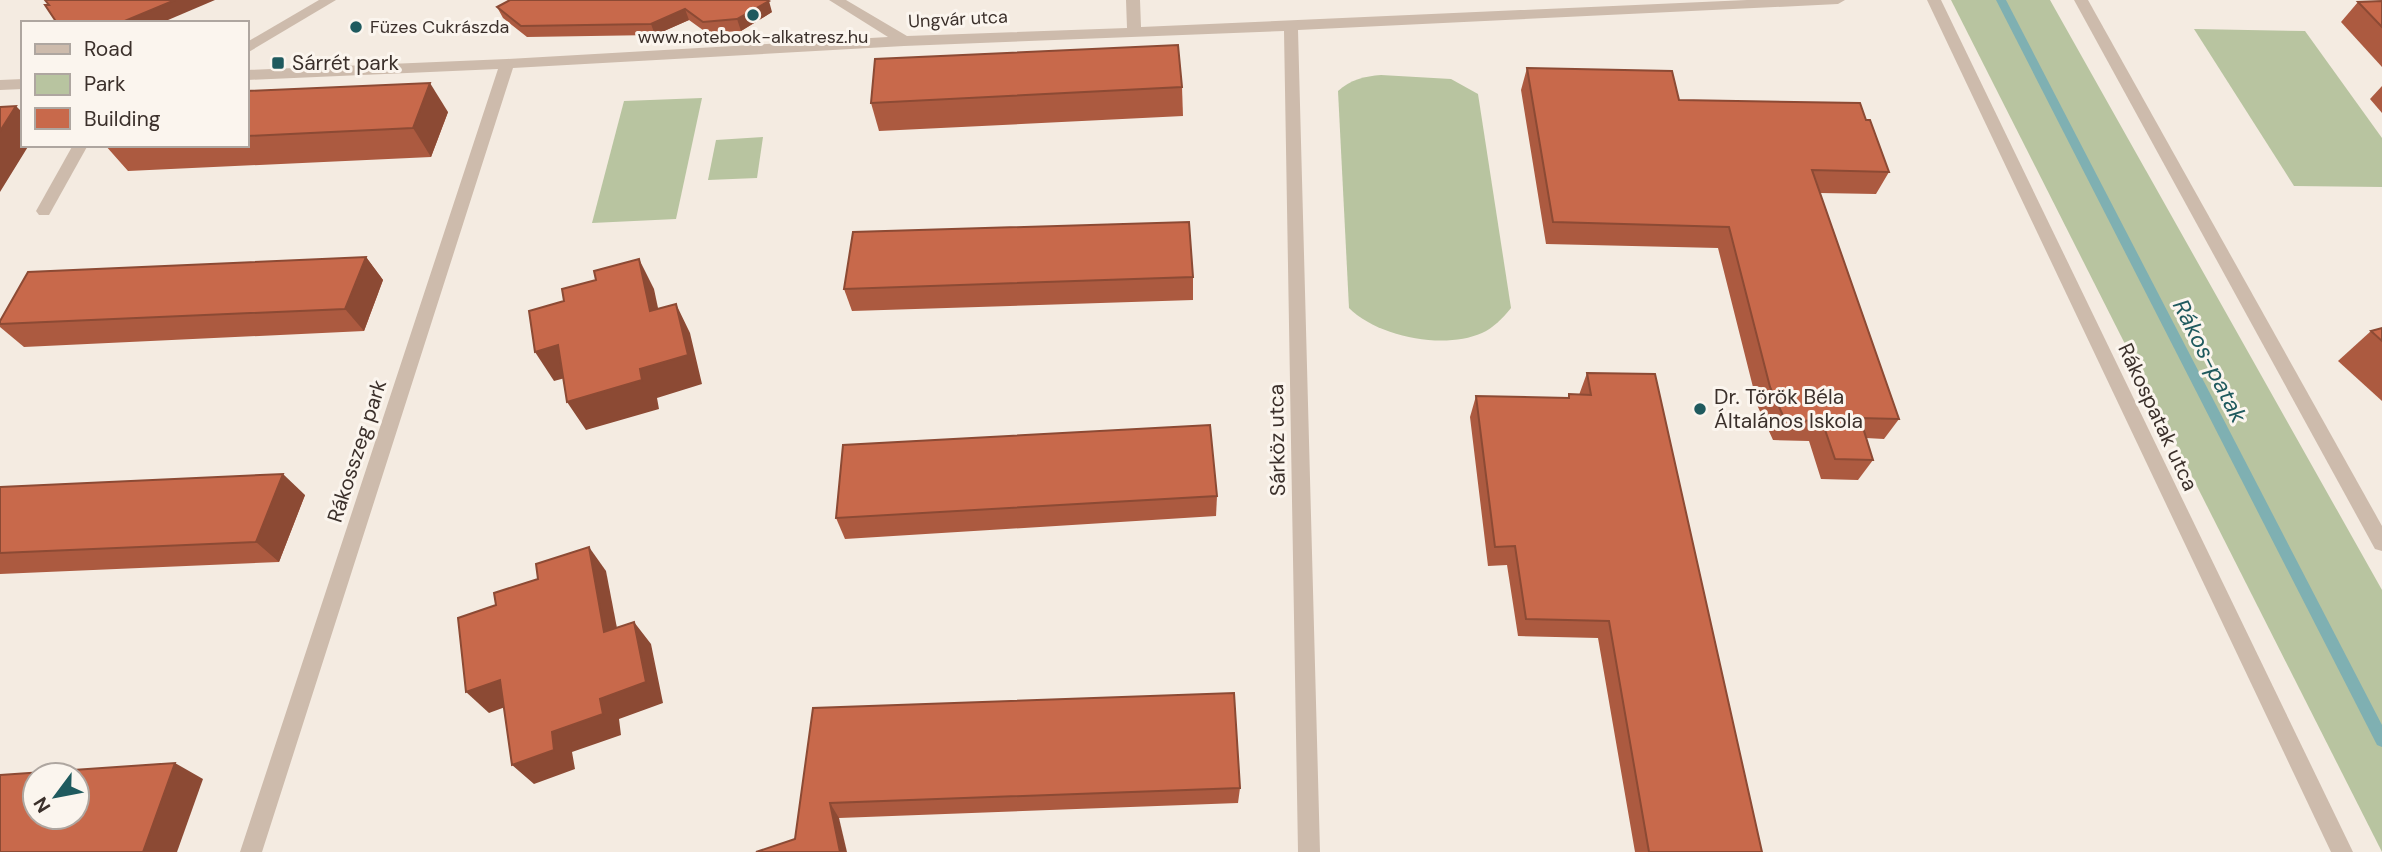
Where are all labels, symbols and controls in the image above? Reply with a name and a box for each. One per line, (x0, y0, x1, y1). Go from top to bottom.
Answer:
street label: Ungvár utca (908, 4, 1008, 34)
marker: www.notebook-alkatresz.hu (745, 7, 761, 23)
place label: Füzes Cukrászda (370, 15, 509, 39)
marker: Füzes Cukrászda (348, 19, 364, 35)
legend (21, 21, 248, 147)
place label: www.notebook-alkatresz.hu (638, 25, 868, 49)
text: Road (84, 35, 133, 63)
place label: Sárrét park (292, 49, 399, 77)
marker: Sárrét park (270, 55, 286, 71)
text: Park (84, 70, 126, 98)
text: Building (84, 105, 161, 133)
water label: Rákos-patak (2166, 294, 2254, 428)
street label: Rákospatak utca (2112, 339, 2204, 495)
street label: Rákosszeg park (321, 376, 393, 526)
place label: Dr. Török Béla Általános Iskola (1714, 383, 1863, 435)
street label: Sárköz utca (1262, 384, 1292, 496)
marker: Dr. Török Béla Általános Iskola (1692, 401, 1708, 417)
north arrow (21, 761, 91, 831)
text: N (28, 792, 56, 817)

